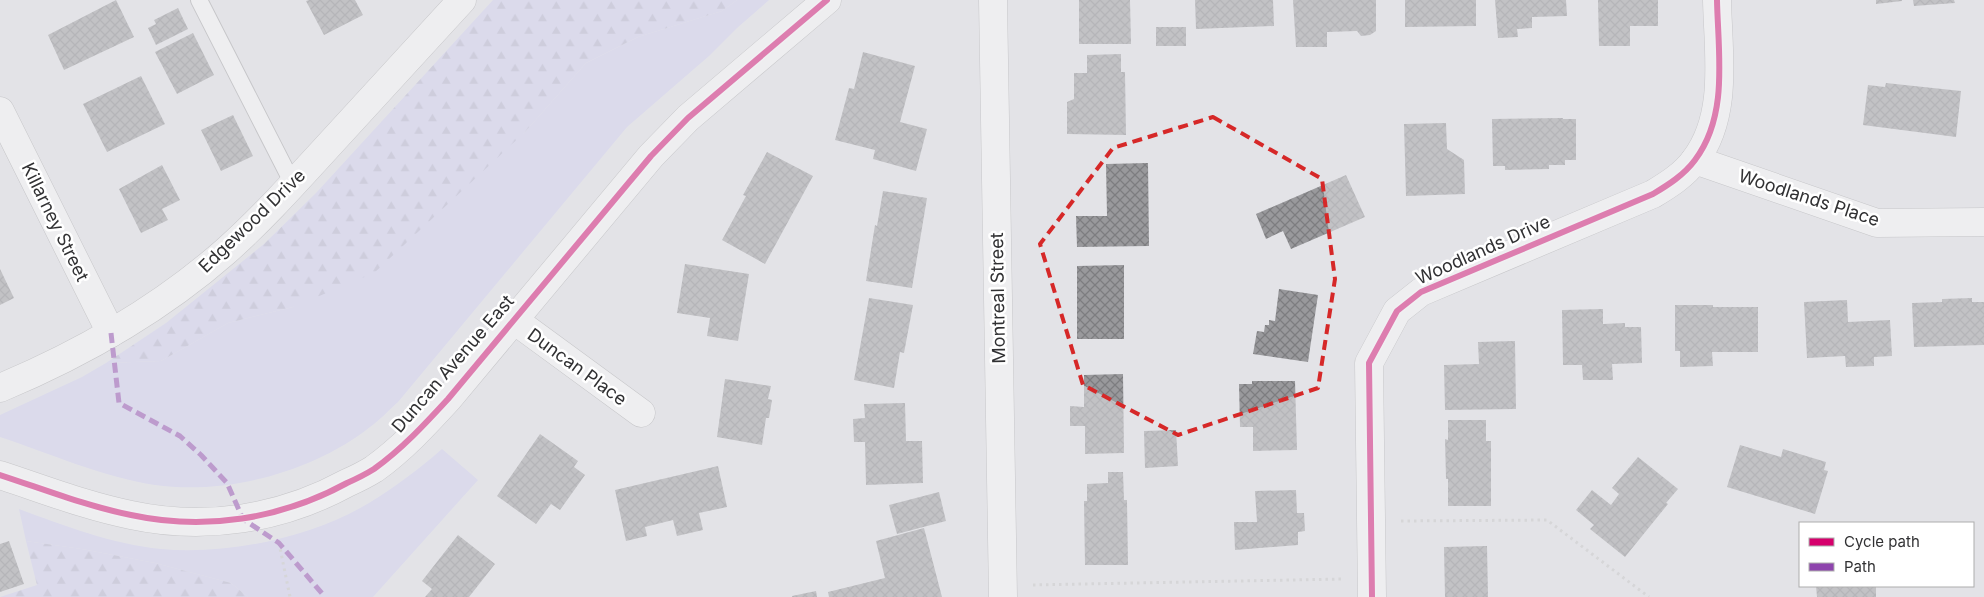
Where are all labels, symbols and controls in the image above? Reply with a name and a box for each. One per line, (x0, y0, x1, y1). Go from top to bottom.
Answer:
street label: Killarney Street (18, 159, 93, 285)
street label: Edgewood Drive (194, 165, 309, 277)
street label: Woodlands Place (1736, 165, 1882, 230)
street label: Woodlands Drive (1412, 211, 1553, 289)
street label: Montreal Street (986, 232, 1009, 364)
street label: Duncan Avenue East (387, 291, 518, 437)
street label: Duncan Place (524, 324, 631, 410)
legend (1799, 522, 1974, 587)
text: Cycle path (1844, 532, 1920, 551)
text: Path (1844, 557, 1876, 576)

